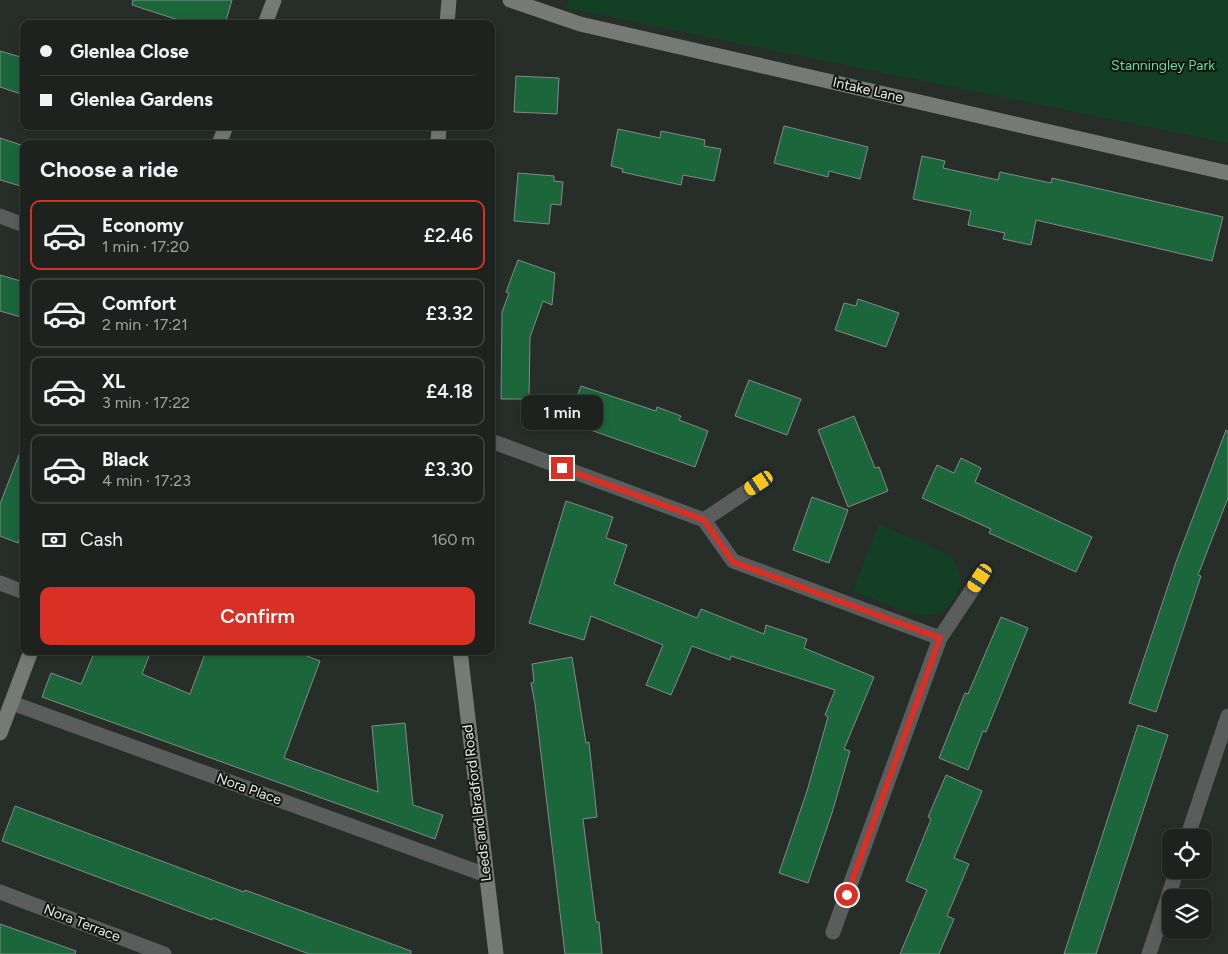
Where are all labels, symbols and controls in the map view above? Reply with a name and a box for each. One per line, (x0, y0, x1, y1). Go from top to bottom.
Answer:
text: Glenlea Close (70, 40, 189, 63)
park label: Stanningley Park (1111, 57, 1215, 74)
street label: Intake Lane (831, 74, 905, 106)
text: Glenlea Gardens (70, 88, 213, 111)
text: Choose a ride (40, 156, 178, 183)
icon: car (42, 213, 87, 258)
text: Economy (102, 214, 184, 237)
text: £2.46 (424, 224, 473, 247)
text: 1 min · 17:20 (102, 237, 189, 256)
icon: car (42, 291, 87, 336)
text: Comfort (102, 292, 177, 315)
text: £3.32 (426, 302, 473, 325)
text: 2 min · 17:21 (102, 315, 188, 334)
icon: car (42, 369, 87, 414)
text: XL (102, 370, 125, 393)
text: £4.18 (426, 380, 473, 403)
text: 3 min · 17:22 (102, 393, 190, 412)
callout: 1 min (521, 396, 603, 430)
text: 1 min (543, 403, 581, 422)
icon: car (42, 447, 87, 492)
text: Black (102, 448, 149, 471)
route end (551, 457, 573, 479)
text: £3.30 (424, 458, 473, 481)
car (742, 468, 775, 498)
text: 4 min · 17:23 (102, 471, 191, 490)
icon: cash (40, 526, 68, 554)
text: Cash (80, 528, 123, 551)
text: 160 m (432, 530, 475, 549)
car (965, 561, 994, 595)
button: Confirm (40, 587, 475, 645)
street label: Leeds and Bradford Road (459, 724, 495, 882)
street label: Nora Place (214, 769, 284, 809)
map controls (1162, 829, 1212, 939)
button: locate (1162, 829, 1212, 879)
route start (836, 884, 858, 906)
button: layers (1162, 889, 1212, 939)
street label: Nora Terrace (41, 901, 123, 946)

